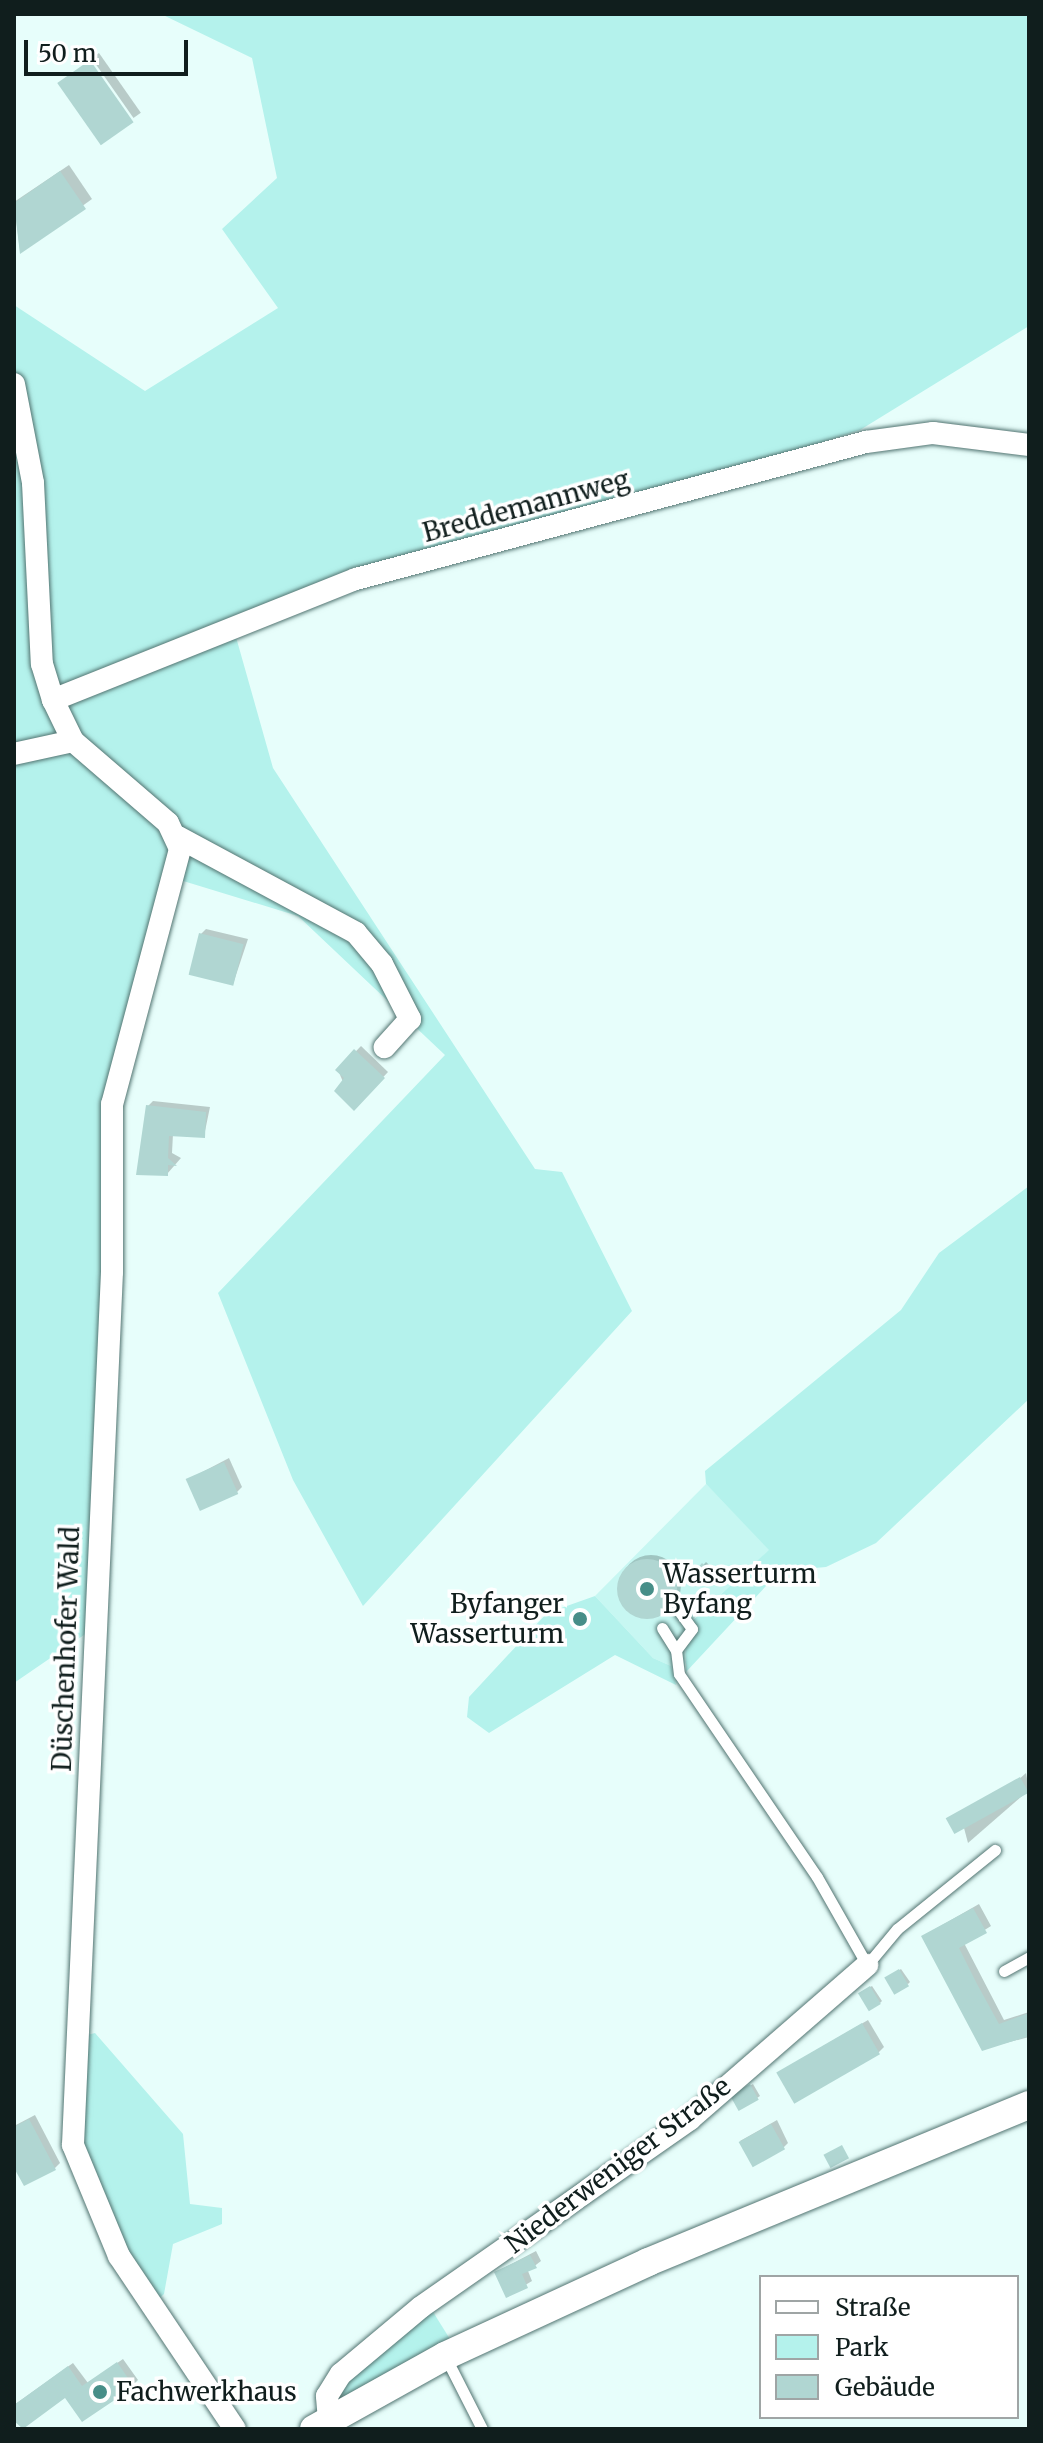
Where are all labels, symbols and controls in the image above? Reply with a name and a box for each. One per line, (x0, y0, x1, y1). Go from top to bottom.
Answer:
scale bar (28, 24, 192, 74)
text: 50 m (38, 38, 97, 69)
street label: Breddemannweg (419, 463, 633, 549)
street label: Düschenhofer Wald (46, 1526, 86, 1772)
place label: Wasserturm Byfang (663, 1558, 817, 1620)
marker: Wasserturm Byfang (638, 1580, 656, 1598)
place label: Byfanger Wasserturm (410, 1588, 564, 1650)
marker: Byfanger Wasserturm (571, 1610, 589, 1628)
street label: Niederweniger Straße (499, 2070, 737, 2260)
legend (759, 2275, 1019, 2419)
text: Straße (835, 2292, 910, 2323)
text: Park (835, 2332, 888, 2363)
text: Gebäude (835, 2372, 935, 2403)
place label: Fachwerkhaus (116, 2376, 297, 2408)
marker: Fachwerkhaus (91, 2383, 109, 2401)

